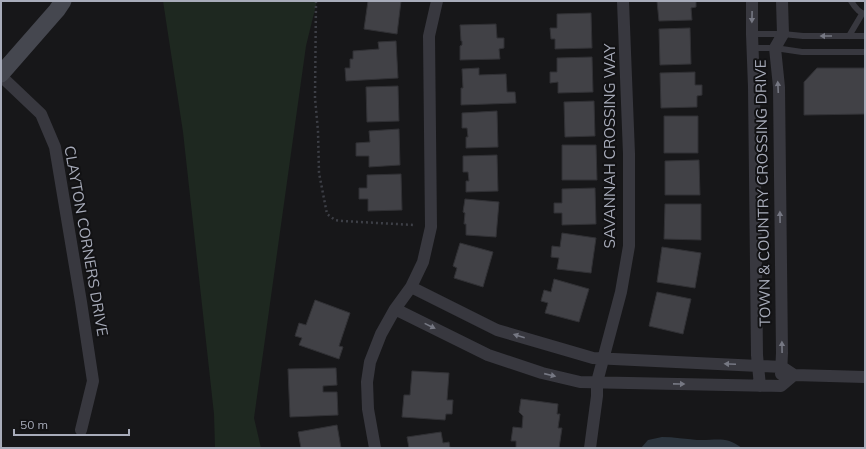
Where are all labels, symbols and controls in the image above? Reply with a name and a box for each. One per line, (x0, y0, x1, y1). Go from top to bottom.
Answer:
one-way arrow (749, 11, 755, 24)
one-way arrow (819, 33, 832, 39)
street label: SAVANNAH CROSSING WAY (600, 43, 619, 248)
street label: TOWN & COUNTRY CROSSING DRIVE (751, 59, 774, 327)
one-way arrow (775, 81, 782, 93)
street label: CLAYTON CORNERS DRIVE (60, 144, 113, 338)
one-way arrow (777, 211, 784, 223)
one-way arrow (424, 323, 435, 329)
one-way arrow (513, 333, 525, 339)
one-way arrow (779, 340, 785, 353)
one-way arrow (723, 361, 736, 368)
one-way arrow (543, 373, 556, 379)
one-way arrow (673, 381, 686, 387)
scale bar (14, 411, 129, 437)
text: 50 m (20, 417, 48, 432)

